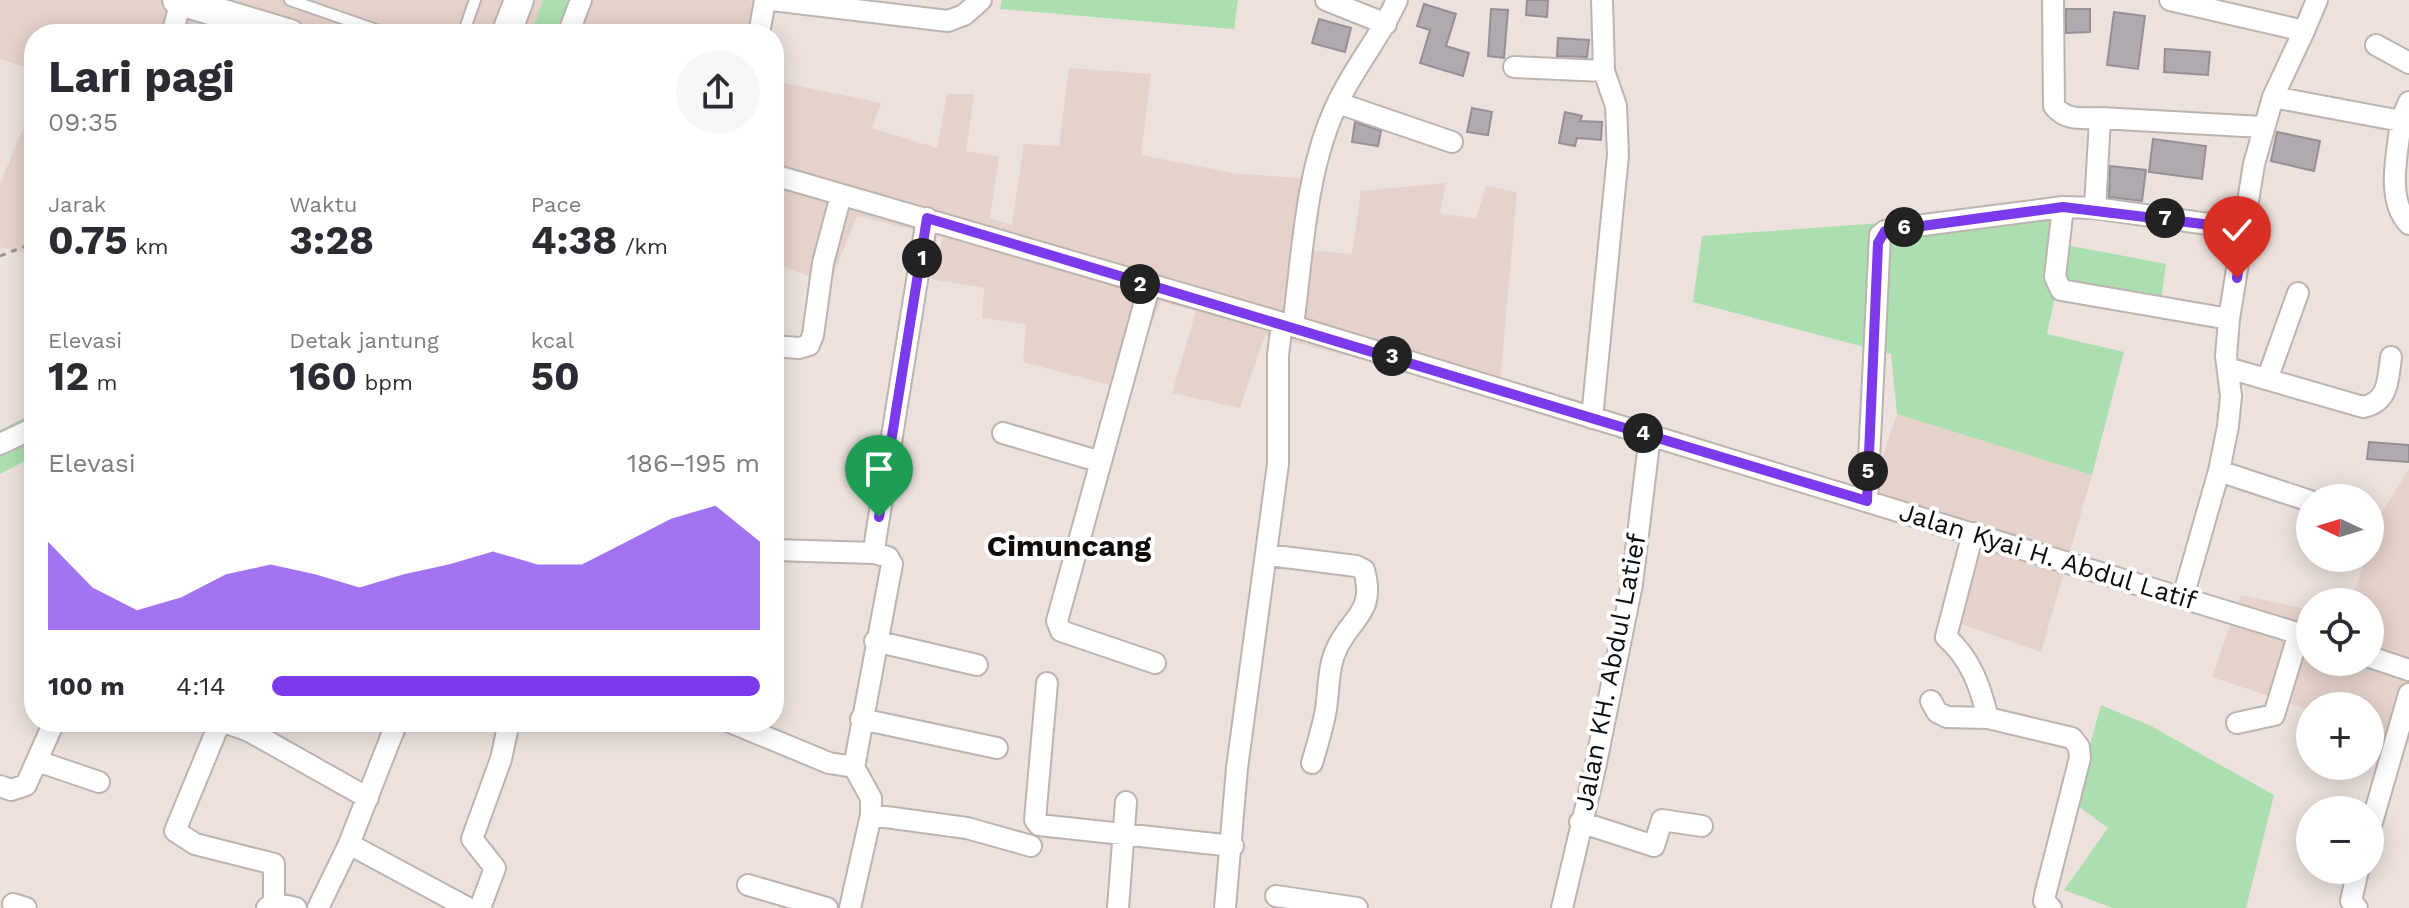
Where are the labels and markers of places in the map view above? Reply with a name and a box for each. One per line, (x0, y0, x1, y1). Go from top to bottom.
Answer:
pin (2203, 196, 2271, 278)
pin: 7 (2145, 198, 2185, 238)
pin: 6 (1884, 207, 1924, 247)
pin: 1 (902, 238, 942, 278)
pin: 2 (1120, 264, 1160, 304)
pin: 3 (1372, 336, 1412, 376)
pin: 4 (1623, 413, 1663, 453)
pin (845, 435, 913, 517)
pin: 5 (1848, 451, 1888, 491)

